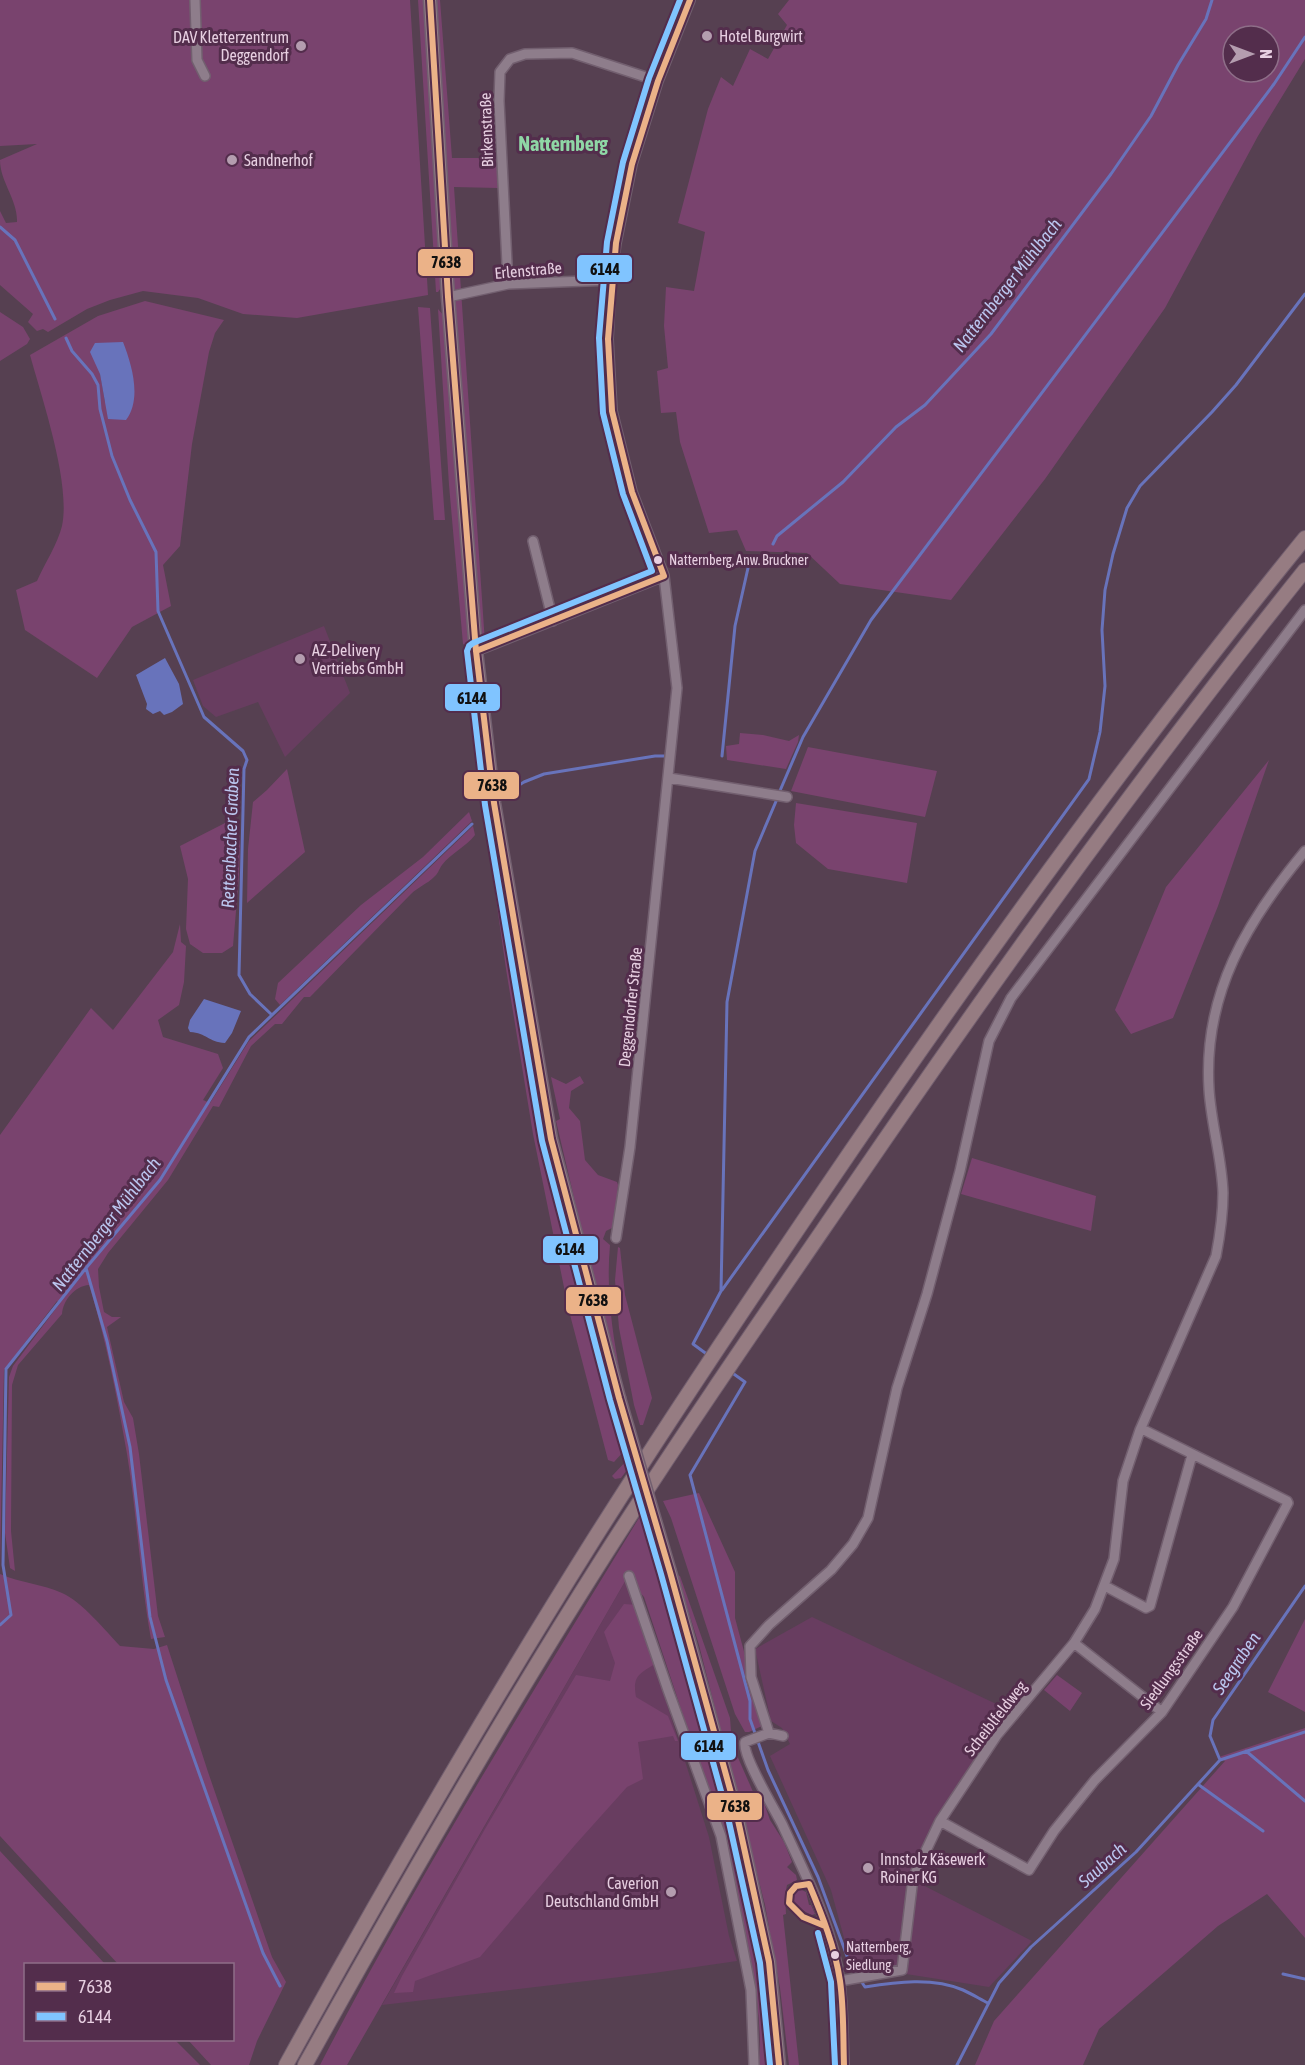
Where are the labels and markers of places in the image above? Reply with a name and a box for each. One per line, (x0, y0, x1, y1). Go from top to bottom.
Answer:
place label: Hotel Burgwirt (719, 27, 803, 46)
place label: DAV Kletterzentrum Deggendorf (173, 28, 290, 65)
marker: Hotel Burgwirt (700, 29, 714, 43)
marker: DAV Kletterzentrum Deggendorf (294, 39, 308, 53)
place label: Sandnerhof (244, 151, 314, 169)
marker: Sandnerhof (225, 153, 239, 167)
place label: Natternberg, Anw. Bruckner (669, 552, 809, 568)
marker: Natternberg, Anw. Bruckner (652, 554, 664, 566)
place label: AZ-Delivery Vertriebs GmbH (312, 641, 404, 677)
marker: AZ-Delivery Vertriebs GmbH (293, 652, 307, 666)
place label: Innstolz Käsewerk Roiner KG (880, 1850, 986, 1886)
marker: Innstolz Käsewerk Roiner KG (861, 1861, 875, 1875)
place label: Caverion Deutschland GmbH (545, 1874, 659, 1910)
marker: Caverion Deutschland GmbH (664, 1885, 678, 1899)
place label: Natternberg, Siedlung (846, 1939, 911, 1973)
marker: Natternberg, Siedlung (829, 1949, 841, 1961)

